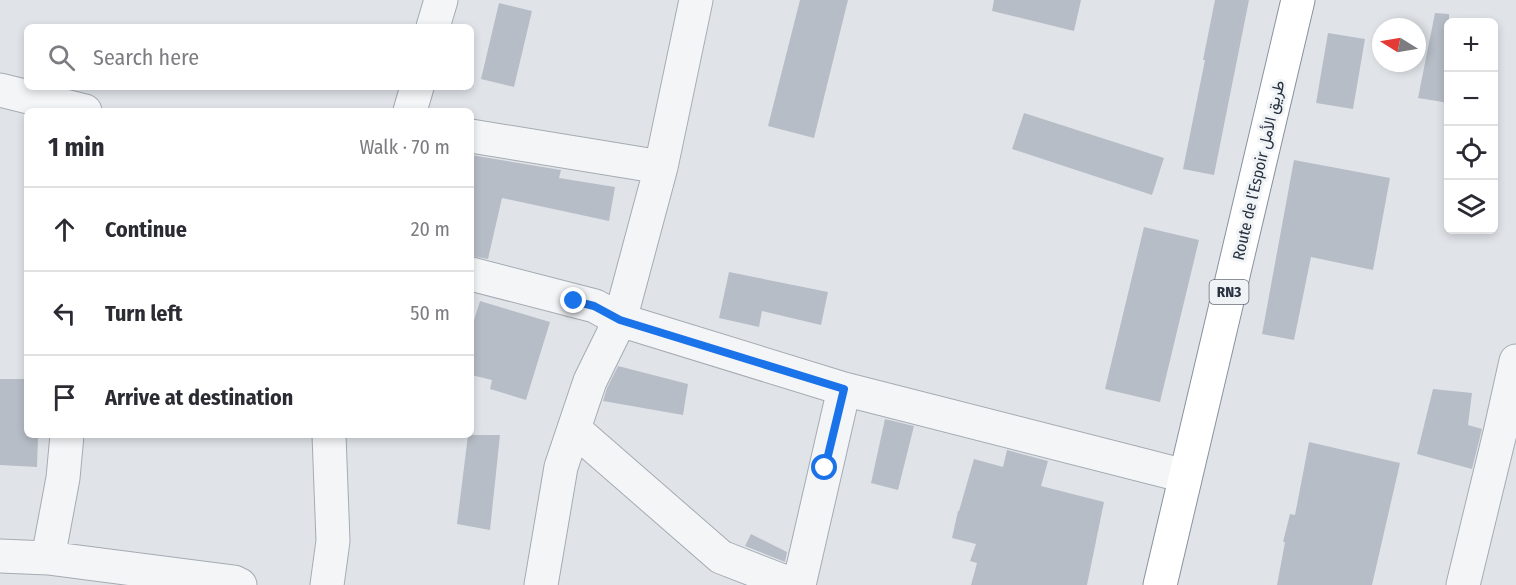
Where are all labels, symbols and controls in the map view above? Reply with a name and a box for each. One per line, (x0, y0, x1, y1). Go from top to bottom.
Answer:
north arrow (1372, 18, 1426, 72)
map controls (1444, 18, 1498, 234)
button: + (1444, 18, 1498, 72)
search box (24, 24, 474, 90)
icon: search (45, 41, 78, 74)
text: Search here (93, 44, 199, 71)
button: − (1444, 72, 1498, 126)
street label: Route de l’Espoir طريق الأمل (1229, 78, 1289, 262)
button: locate (1444, 126, 1498, 180)
text: 1 min (48, 132, 105, 163)
text: Walk · 70 m (359, 135, 450, 159)
button: layers (1444, 180, 1498, 234)
icon: ahead (48, 213, 81, 246)
text: Continue (105, 216, 187, 243)
text: 20 m (411, 217, 450, 241)
road number: RN3 (1210, 280, 1248, 304)
route end (560, 287, 586, 313)
icon: left (48, 297, 81, 330)
text: Turn left (105, 300, 183, 327)
text: 50 m (410, 301, 450, 325)
icon: arrive (48, 381, 81, 414)
text: Arrive at destination (105, 384, 293, 411)
route start (811, 454, 837, 480)

